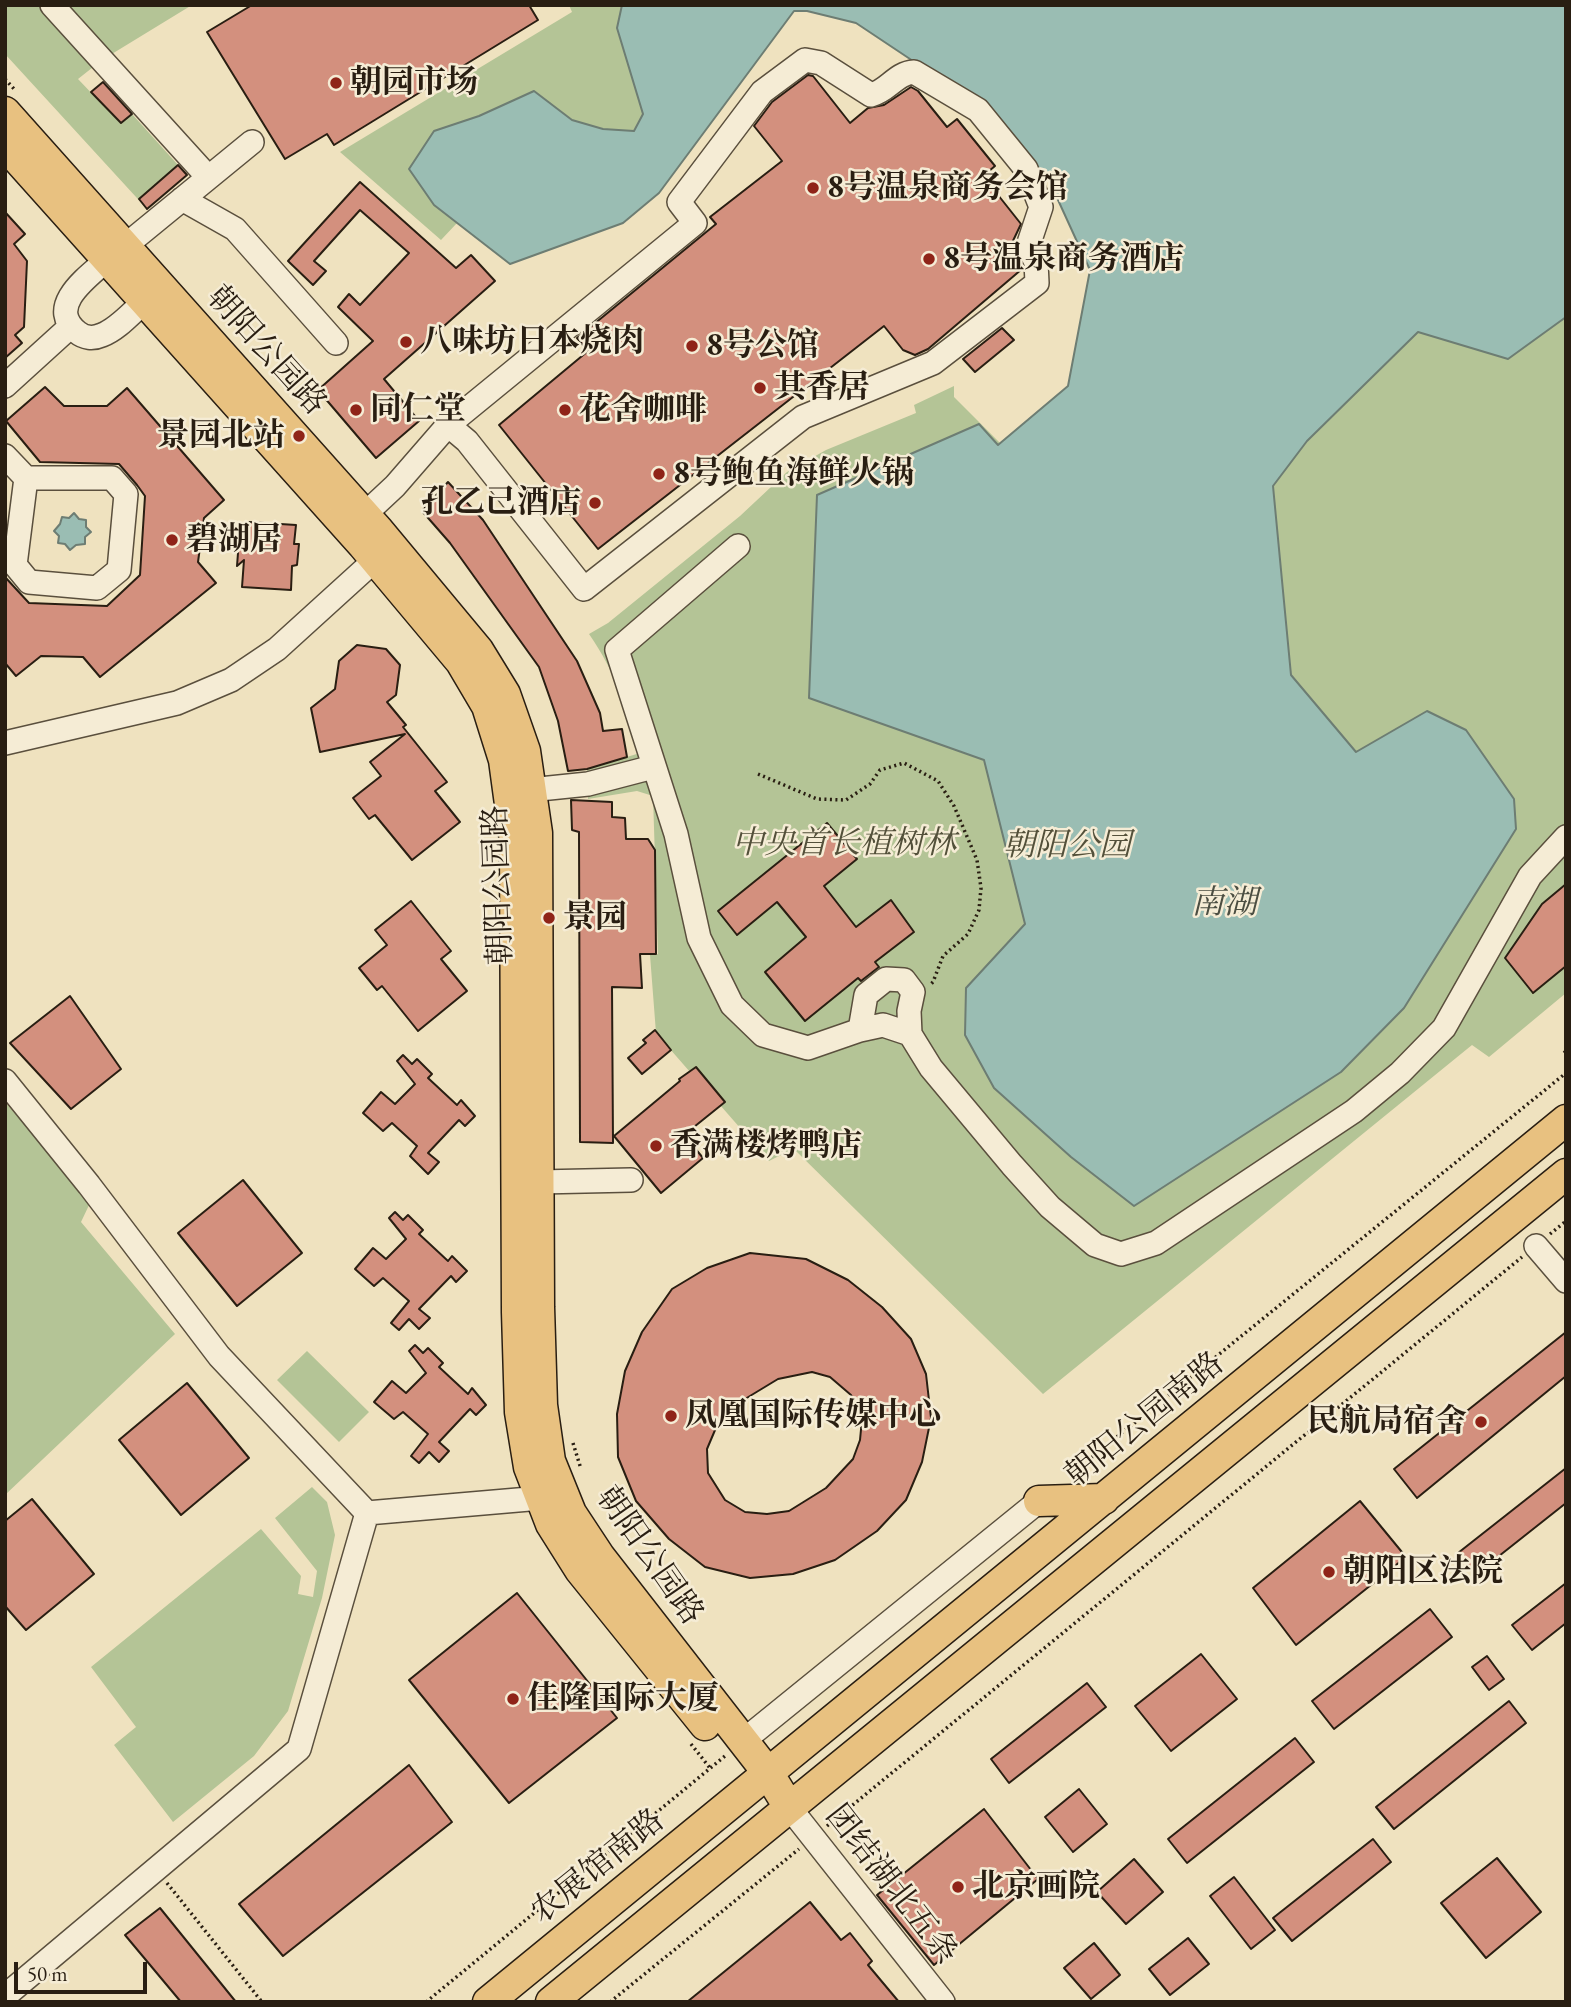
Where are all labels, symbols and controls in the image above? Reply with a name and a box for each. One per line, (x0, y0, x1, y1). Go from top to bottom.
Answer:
place label: 朝园市场 (350, 64, 478, 102)
marker: 朝园市场 (328, 75, 344, 91)
place label: 8号温泉商务会馆 (827, 169, 1068, 207)
marker: 8号温泉商务会馆 (805, 180, 821, 196)
place label: 8号温泉商务酒店 (943, 240, 1184, 278)
marker: 8号温泉商务酒店 (921, 251, 937, 267)
street label: 朝阳公园路 (198, 279, 334, 423)
place label: 八味坊日本烧肉 (420, 323, 644, 361)
place label: 8号公馆 (706, 327, 819, 365)
marker: 八味坊日本烧肉 (398, 334, 414, 350)
marker: 8号公馆 (684, 338, 700, 354)
place label: 其香居 (774, 369, 870, 407)
marker: 其香居 (752, 380, 768, 396)
place label: 同仁堂 (370, 391, 466, 429)
place label: 花舍咖啡 (579, 391, 707, 429)
marker: 同仁堂 (348, 402, 364, 418)
marker: 花舍咖啡 (557, 402, 573, 418)
place label: 景园北站 (157, 417, 285, 455)
marker: 景园北站 (291, 428, 307, 444)
place label: 8号鲍鱼海鲜火锅 (673, 455, 914, 493)
marker: 8号鲍鱼海鲜火锅 (651, 466, 667, 482)
place label: 孔乙己酒店 (421, 484, 581, 522)
marker: 孔乙己酒店 (587, 495, 603, 511)
place label: 碧湖居 (186, 521, 282, 559)
marker: 碧湖居 (164, 532, 180, 548)
street label: 朝阳公园路 (477, 804, 521, 966)
park label: 中央首长植树林 (732, 825, 956, 863)
park label: 朝阳公园 (1003, 827, 1131, 865)
water label: 南湖 (1191, 884, 1257, 924)
place label: 景园 (563, 899, 627, 937)
marker: 景园 (541, 910, 557, 926)
place label: 香满楼烤鸭店 (670, 1127, 862, 1165)
marker: 香满楼烤鸭店 (648, 1138, 664, 1154)
street label: 朝阳公园南路 (1058, 1345, 1232, 1495)
place label: 凤凰国际传媒中心 (685, 1397, 941, 1435)
place label: 民航局宿舍 (1307, 1403, 1467, 1441)
marker: 凤凰国际传媒中心 (663, 1408, 679, 1424)
marker: 民航局宿舍 (1473, 1414, 1489, 1430)
street label: 朝阳公园路 (587, 1479, 711, 1633)
place label: 朝阳区法院 (1343, 1553, 1503, 1591)
marker: 朝阳区法院 (1321, 1564, 1337, 1580)
place label: 佳隆国际大厦 (527, 1680, 719, 1718)
marker: 佳隆国际大厦 (505, 1691, 521, 1707)
street label: 团结湖北五条 (817, 1798, 965, 1972)
street label: 农展馆南路 (524, 1802, 672, 1932)
place label: 北京画院 (972, 1868, 1100, 1906)
marker: 北京画院 (950, 1879, 966, 1895)
scale bar (18, 1948, 150, 1992)
text: 50 m (27, 1960, 68, 1987)

